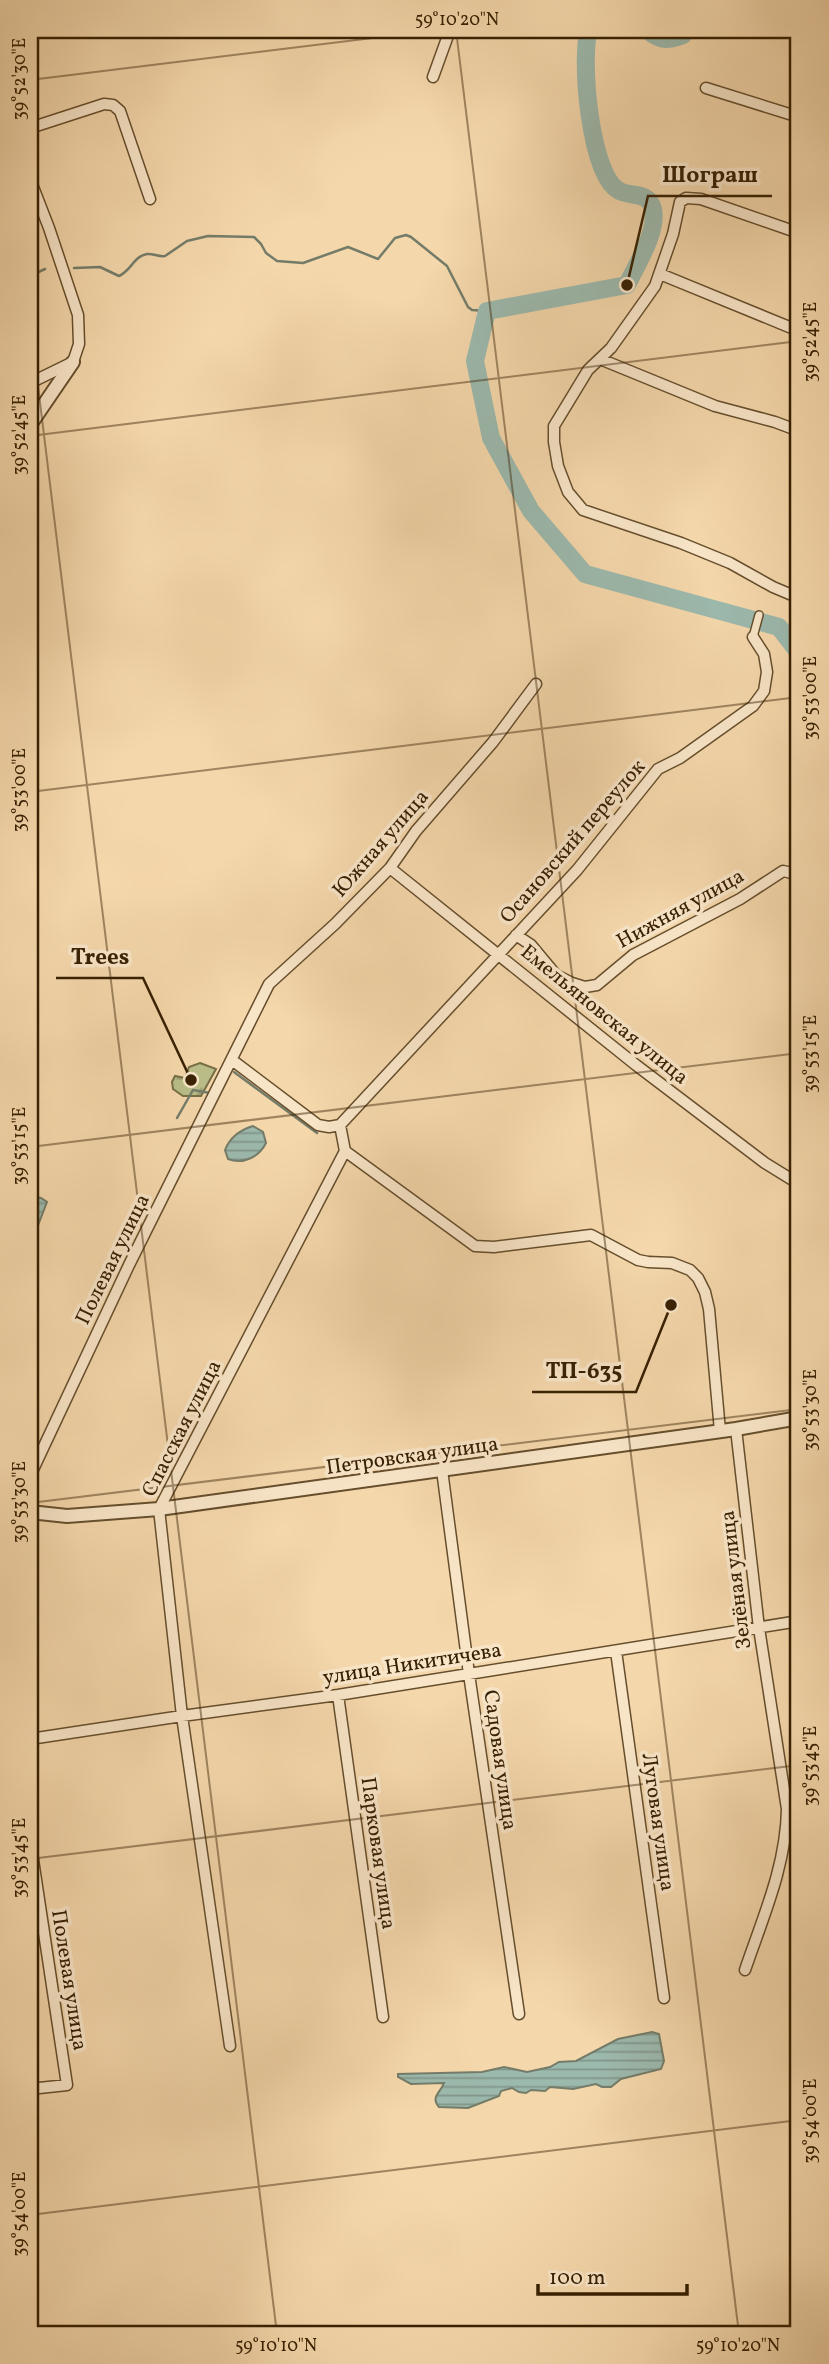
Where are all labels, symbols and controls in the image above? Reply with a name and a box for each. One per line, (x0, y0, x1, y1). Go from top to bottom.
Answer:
text: 59°10'20"N (415, 8, 499, 33)
text: 39°52'30"E (8, 38, 33, 120)
callout: Шограш (648, 152, 772, 196)
text: Шограш (662, 160, 758, 192)
text: 39°52'45"E (799, 302, 824, 382)
text: 39°52'45"E (8, 395, 33, 475)
text: 39°53'00"E (799, 656, 824, 740)
text: 39°53'00"E (8, 748, 33, 832)
street label: Осановский переулок (494, 754, 653, 930)
street label: Южная улица (326, 784, 436, 904)
street label: Нижняя улица (612, 862, 750, 956)
callout: Trees (56, 934, 143, 978)
street label: Емельяновская улица (514, 938, 694, 1092)
text: Trees (71, 942, 129, 974)
text: 39°53'15"E (799, 1014, 824, 1093)
text: 39°53'15"E (8, 1106, 33, 1185)
street label: Полевая улица (69, 1189, 158, 1330)
callout: ТП-635 (532, 1348, 636, 1392)
street label: Спасская улица (135, 1355, 229, 1502)
text: ТП-635 (546, 1356, 622, 1388)
text: 39°53'30"E (799, 1369, 824, 1451)
street label: Петровская улица (324, 1430, 500, 1483)
text: 39°53'30"E (8, 1461, 33, 1543)
street label: Зелёная улица (714, 1509, 759, 1651)
street label: улица Никитичева (321, 1636, 504, 1693)
street label: Садовая улица (475, 1688, 524, 1832)
text: 39°53'45"E (799, 1726, 824, 1806)
street label: Луговая улица (633, 1751, 682, 1893)
street label: Парковая улица (352, 1775, 403, 1931)
text: 39°53'45"E (8, 1818, 33, 1898)
street label: Полевая улица (43, 1908, 94, 2053)
text: 39°54'00"E (799, 2078, 824, 2164)
text: 39°54'00"E (8, 2171, 33, 2257)
scale bar (538, 2252, 687, 2296)
text: 100 m (549, 2264, 606, 2293)
text: 59°10'10"N (235, 2334, 317, 2359)
text: 59°10'20"N (696, 2334, 780, 2359)

